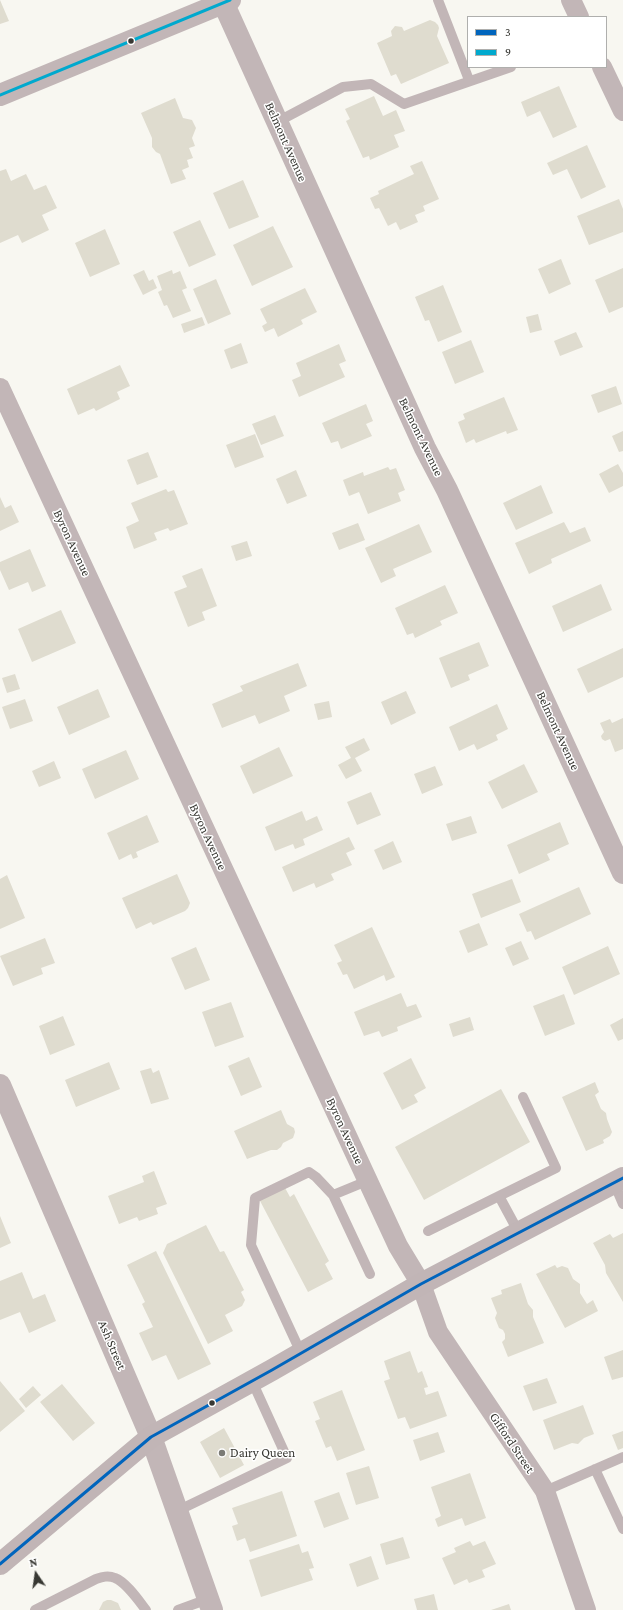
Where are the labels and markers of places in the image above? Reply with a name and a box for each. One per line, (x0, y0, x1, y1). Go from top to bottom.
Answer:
unlabelled marker (126, 36, 136, 46)
unlabelled marker (207, 1398, 217, 1408)
place label: Dairy Queen (230, 1445, 295, 1461)
marker: Dairy Queen (217, 1448, 227, 1458)

